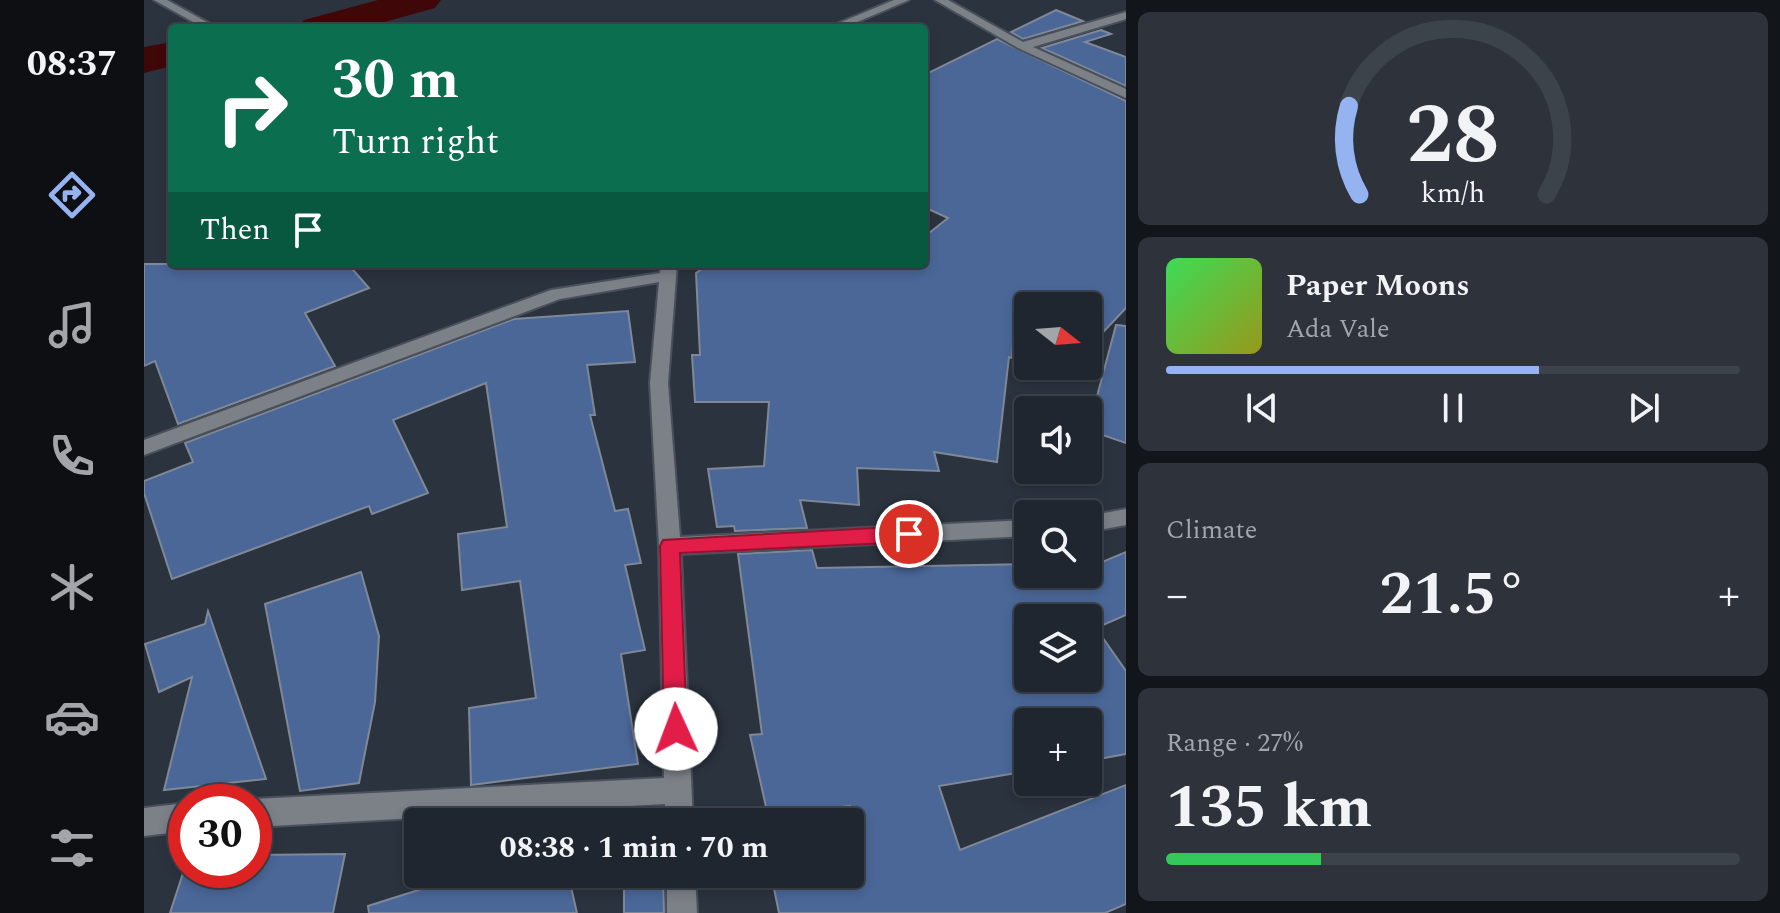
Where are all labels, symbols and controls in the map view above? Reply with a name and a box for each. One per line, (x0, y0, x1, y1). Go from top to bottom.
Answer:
text: 08:37 (27, 37, 117, 92)
text: 30 m (332, 38, 459, 123)
icon: right (200, 56, 304, 160)
text: 28 (1406, 72, 1500, 199)
text: Turn right (332, 115, 499, 170)
icon: directions (44, 167, 100, 223)
text: km/h (1421, 172, 1485, 215)
text: Then (200, 207, 270, 253)
icon: arrive (286, 208, 330, 252)
text: Paper Moons (1286, 263, 1470, 309)
north arrow (1014, 292, 1102, 380)
map controls (1014, 292, 1102, 796)
icon: music (44, 297, 100, 353)
text: Ada Vale (1286, 309, 1389, 349)
icon: previous (1240, 386, 1284, 430)
icon: pause (1431, 386, 1475, 430)
icon: next (1622, 386, 1666, 430)
button: sound (1014, 396, 1102, 484)
icon: phone (44, 428, 100, 484)
pin (875, 500, 943, 568)
button: search (1014, 500, 1102, 588)
text: Climate (1166, 510, 1257, 550)
icon: arrive (887, 512, 931, 556)
text: 21.5° (1379, 549, 1527, 641)
icon: climate (44, 559, 100, 615)
text: − (1166, 562, 1188, 629)
text: + (1718, 562, 1740, 629)
button: layers (1014, 604, 1102, 692)
position arrow (634, 687, 718, 771)
icon: car (44, 689, 100, 745)
button: + (1014, 708, 1102, 796)
text: Range · 27% (1166, 723, 1303, 763)
text: 135 km (1166, 762, 1372, 854)
speed limit sign: 30 (168, 784, 272, 888)
icon: filters (44, 820, 100, 876)
text: 08:38 · 1 min · 70 m (500, 825, 768, 871)

